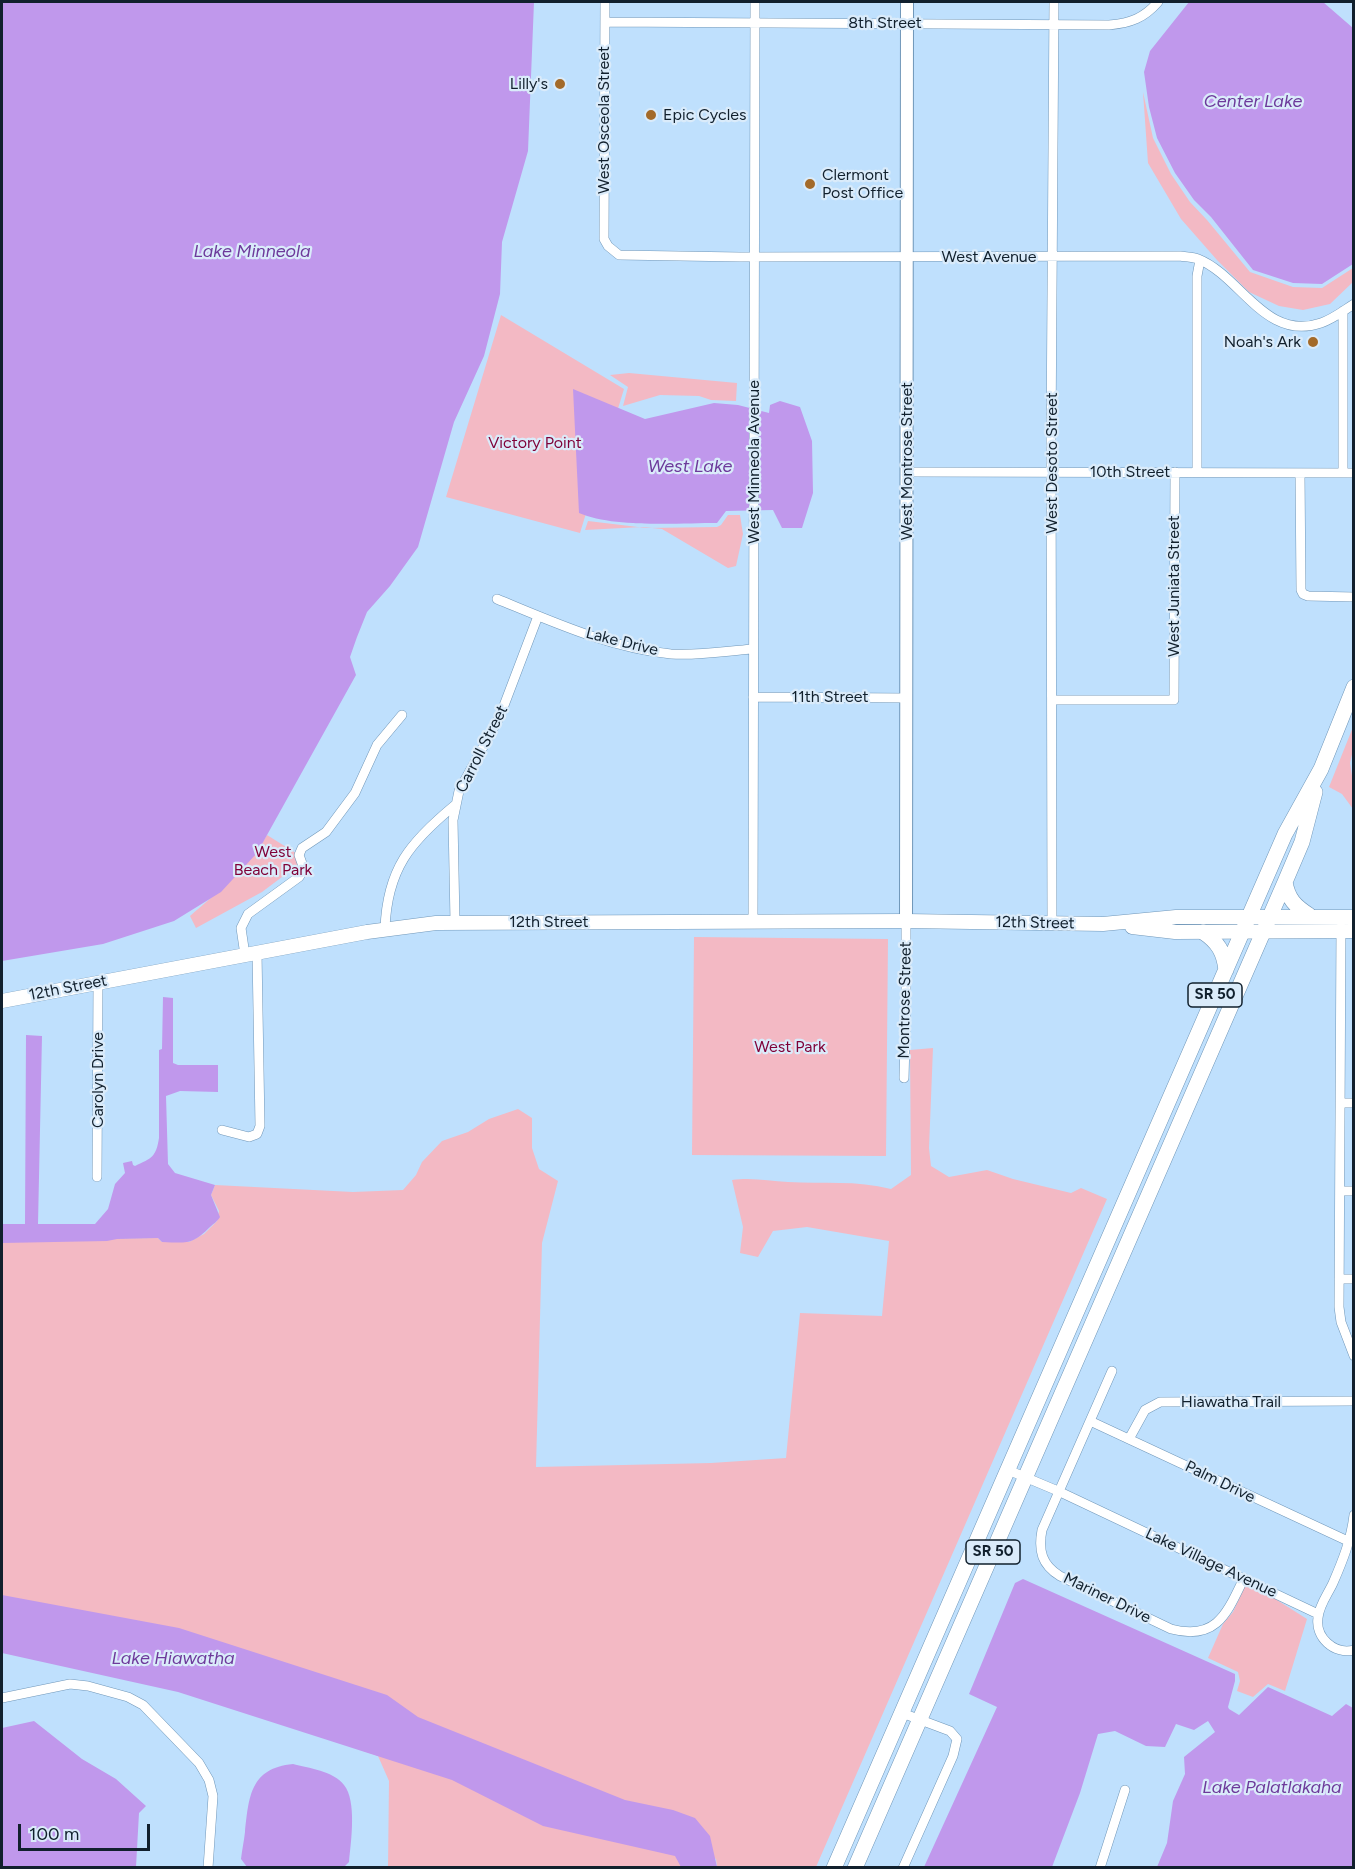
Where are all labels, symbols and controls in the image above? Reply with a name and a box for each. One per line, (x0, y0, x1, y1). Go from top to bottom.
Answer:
street label: 8th Street (848, 13, 922, 33)
street label: West Osceola Street (594, 46, 614, 194)
place label: Lilly's (510, 74, 548, 94)
marker: Lilly's (553, 77, 567, 91)
water label: Center Lake (1204, 91, 1302, 113)
place label: Epic Cycles (663, 105, 746, 125)
marker: Epic Cycles (644, 108, 658, 122)
place label: Clermont Post Office (822, 165, 903, 203)
marker: Clermont Post Office (803, 177, 817, 191)
water label: Lake Minneola (193, 241, 311, 263)
street label: West Avenue (941, 247, 1037, 267)
place label: Noah's Ark (1224, 332, 1301, 352)
marker: Noah's Ark (1306, 335, 1320, 349)
street label: West Minneola Avenue (744, 380, 764, 544)
street label: West Montrose Street (897, 382, 917, 540)
street label: West Desoto Street (1042, 392, 1062, 534)
park label: Victory Point (488, 433, 582, 453)
water label: West Lake (648, 456, 732, 478)
street label: 10th Street (1090, 462, 1170, 482)
street label: West Juniata Street (1164, 515, 1184, 657)
street label: Lake Drive (584, 624, 660, 660)
street label: 11th Street (792, 687, 868, 707)
street label: Carroll Street (452, 702, 512, 796)
park label: West Beach Park (234, 842, 312, 880)
street label: 12th Street (509, 912, 589, 932)
street label: 12th Street (995, 913, 1075, 933)
street label: Montrose Street (894, 941, 916, 1059)
street label: 12th Street (27, 971, 109, 1005)
road number: SR 50 (1188, 983, 1242, 1007)
street label: Carolyn Drive (88, 1032, 108, 1128)
park label: West Park (754, 1037, 826, 1057)
street label: Hiawatha Trail (1181, 1392, 1281, 1412)
street label: Palm Drive (1182, 1457, 1258, 1507)
street label: Lake Village Avenue (1142, 1524, 1280, 1602)
road number: SR 50 (966, 1540, 1020, 1564)
street label: Mariner Drive (1060, 1569, 1154, 1627)
water label: Lake Hiawatha (111, 1648, 235, 1670)
water label: Lake Palatlakaha (1202, 1777, 1342, 1799)
scale bar (21, 1812, 153, 1850)
text: 100 m (29, 1823, 79, 1845)

